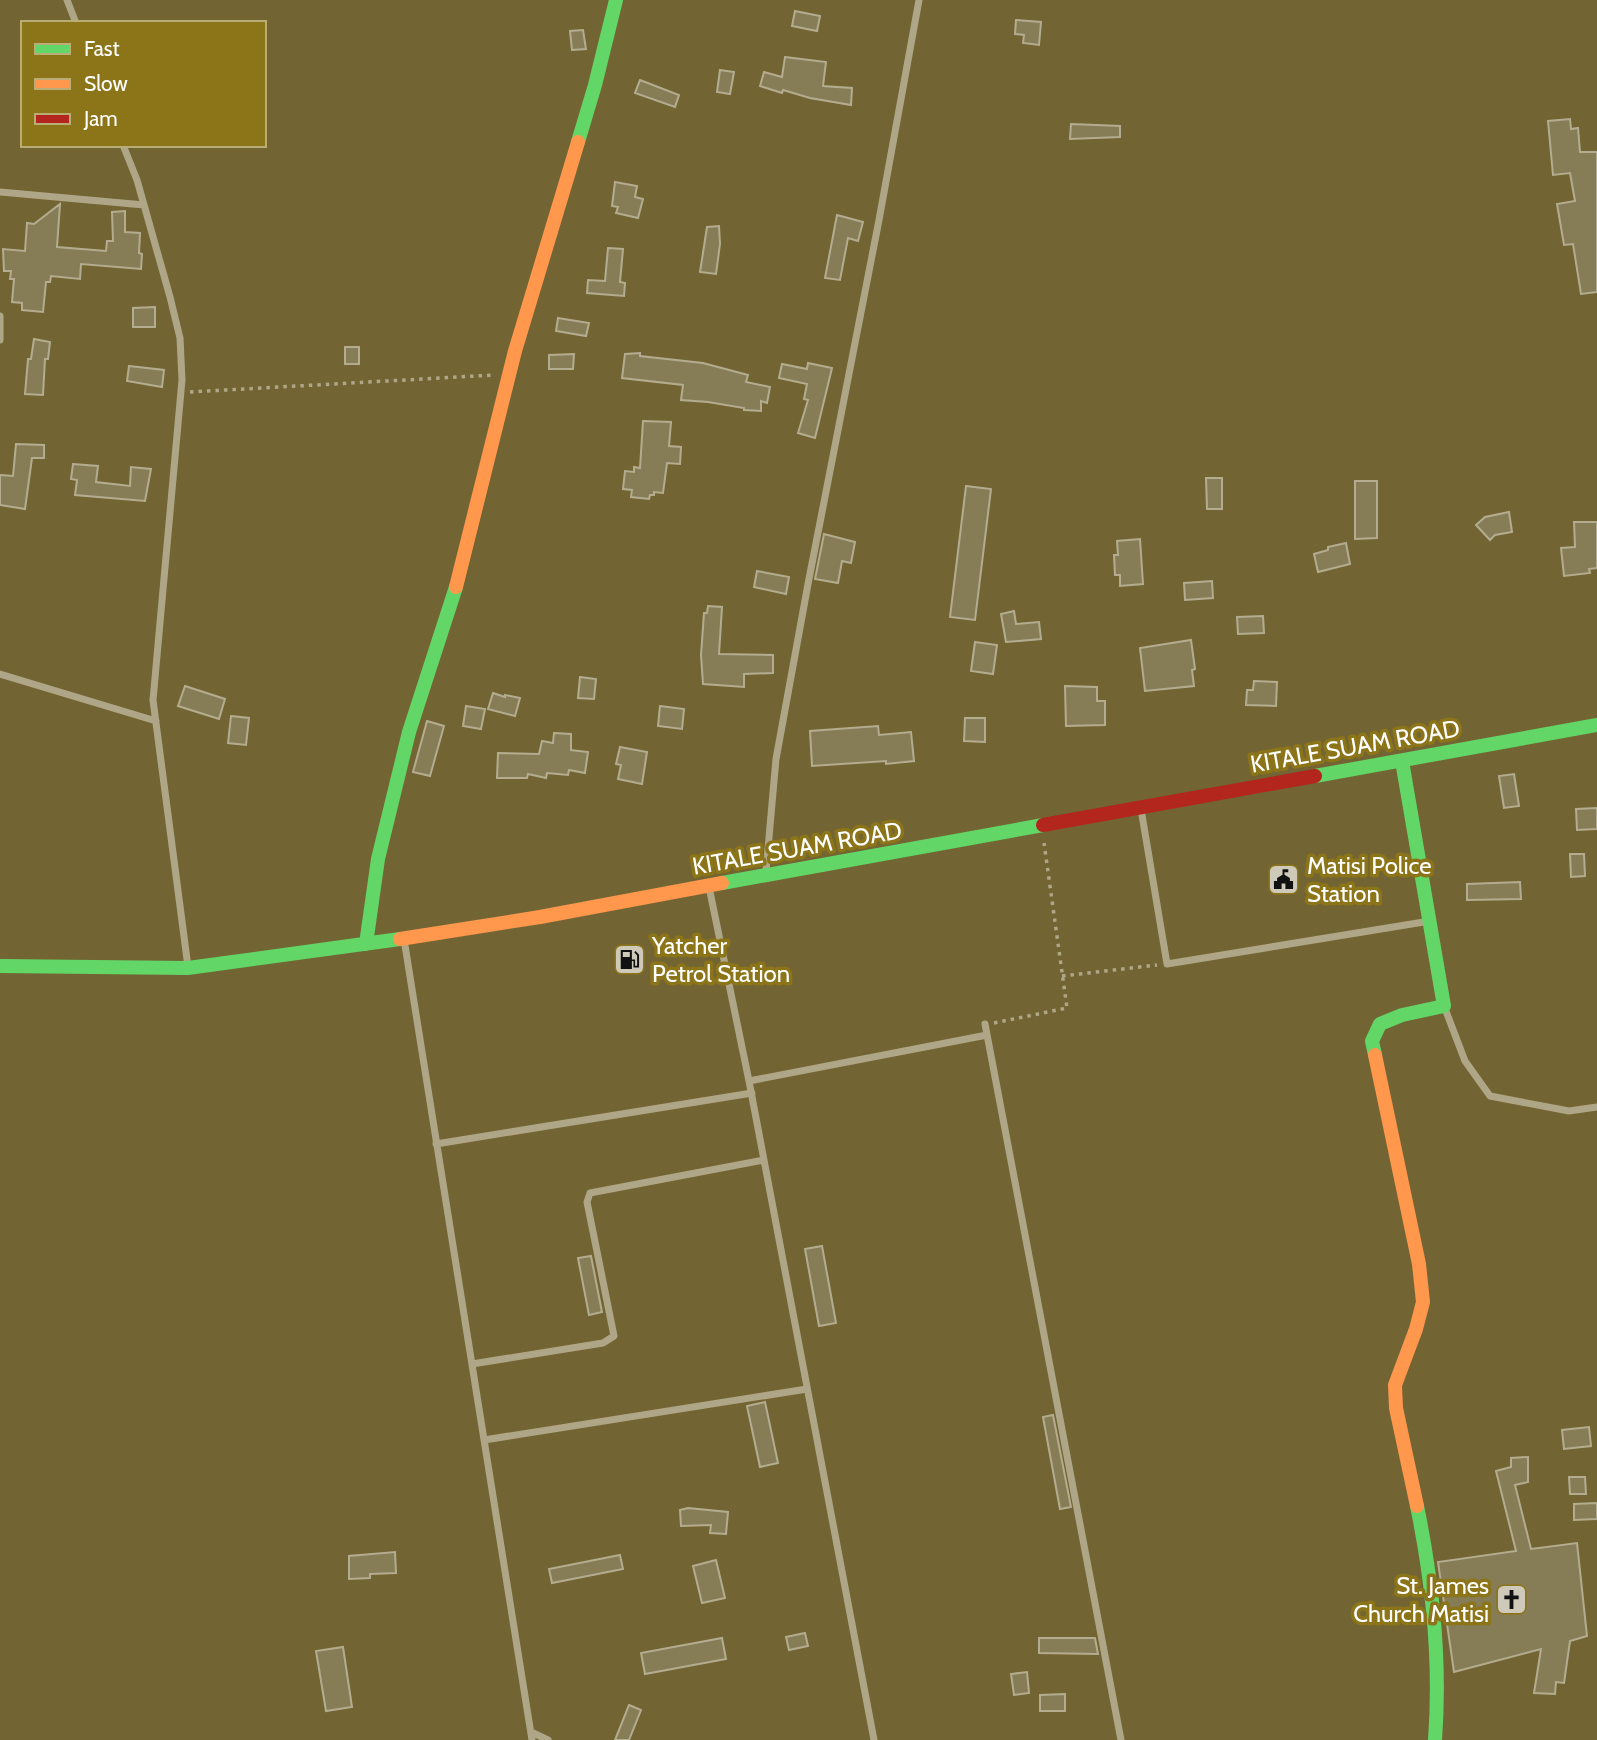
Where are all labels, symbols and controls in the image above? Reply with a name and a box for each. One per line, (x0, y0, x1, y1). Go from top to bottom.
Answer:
legend (21, 21, 266, 147)
text: Fast (84, 36, 120, 61)
text: Slow (84, 71, 128, 96)
text: Jam (83, 106, 118, 131)
street label: KITALE SUAM ROAD (1248, 713, 1462, 779)
street label: KITALE SUAM ROAD (690, 815, 904, 881)
place label: Matisi Police Station (1307, 851, 1432, 908)
public building icon: Matisi Police Station (1267, 862, 1301, 896)
place label: Yatcher Petrol Station (651, 931, 790, 988)
fuel station icon: Yatcher Petrol Station (612, 942, 646, 976)
place label: St. James Church Matisi (1353, 1571, 1489, 1628)
church icon: St. James Church Matisi (1495, 1582, 1529, 1616)

